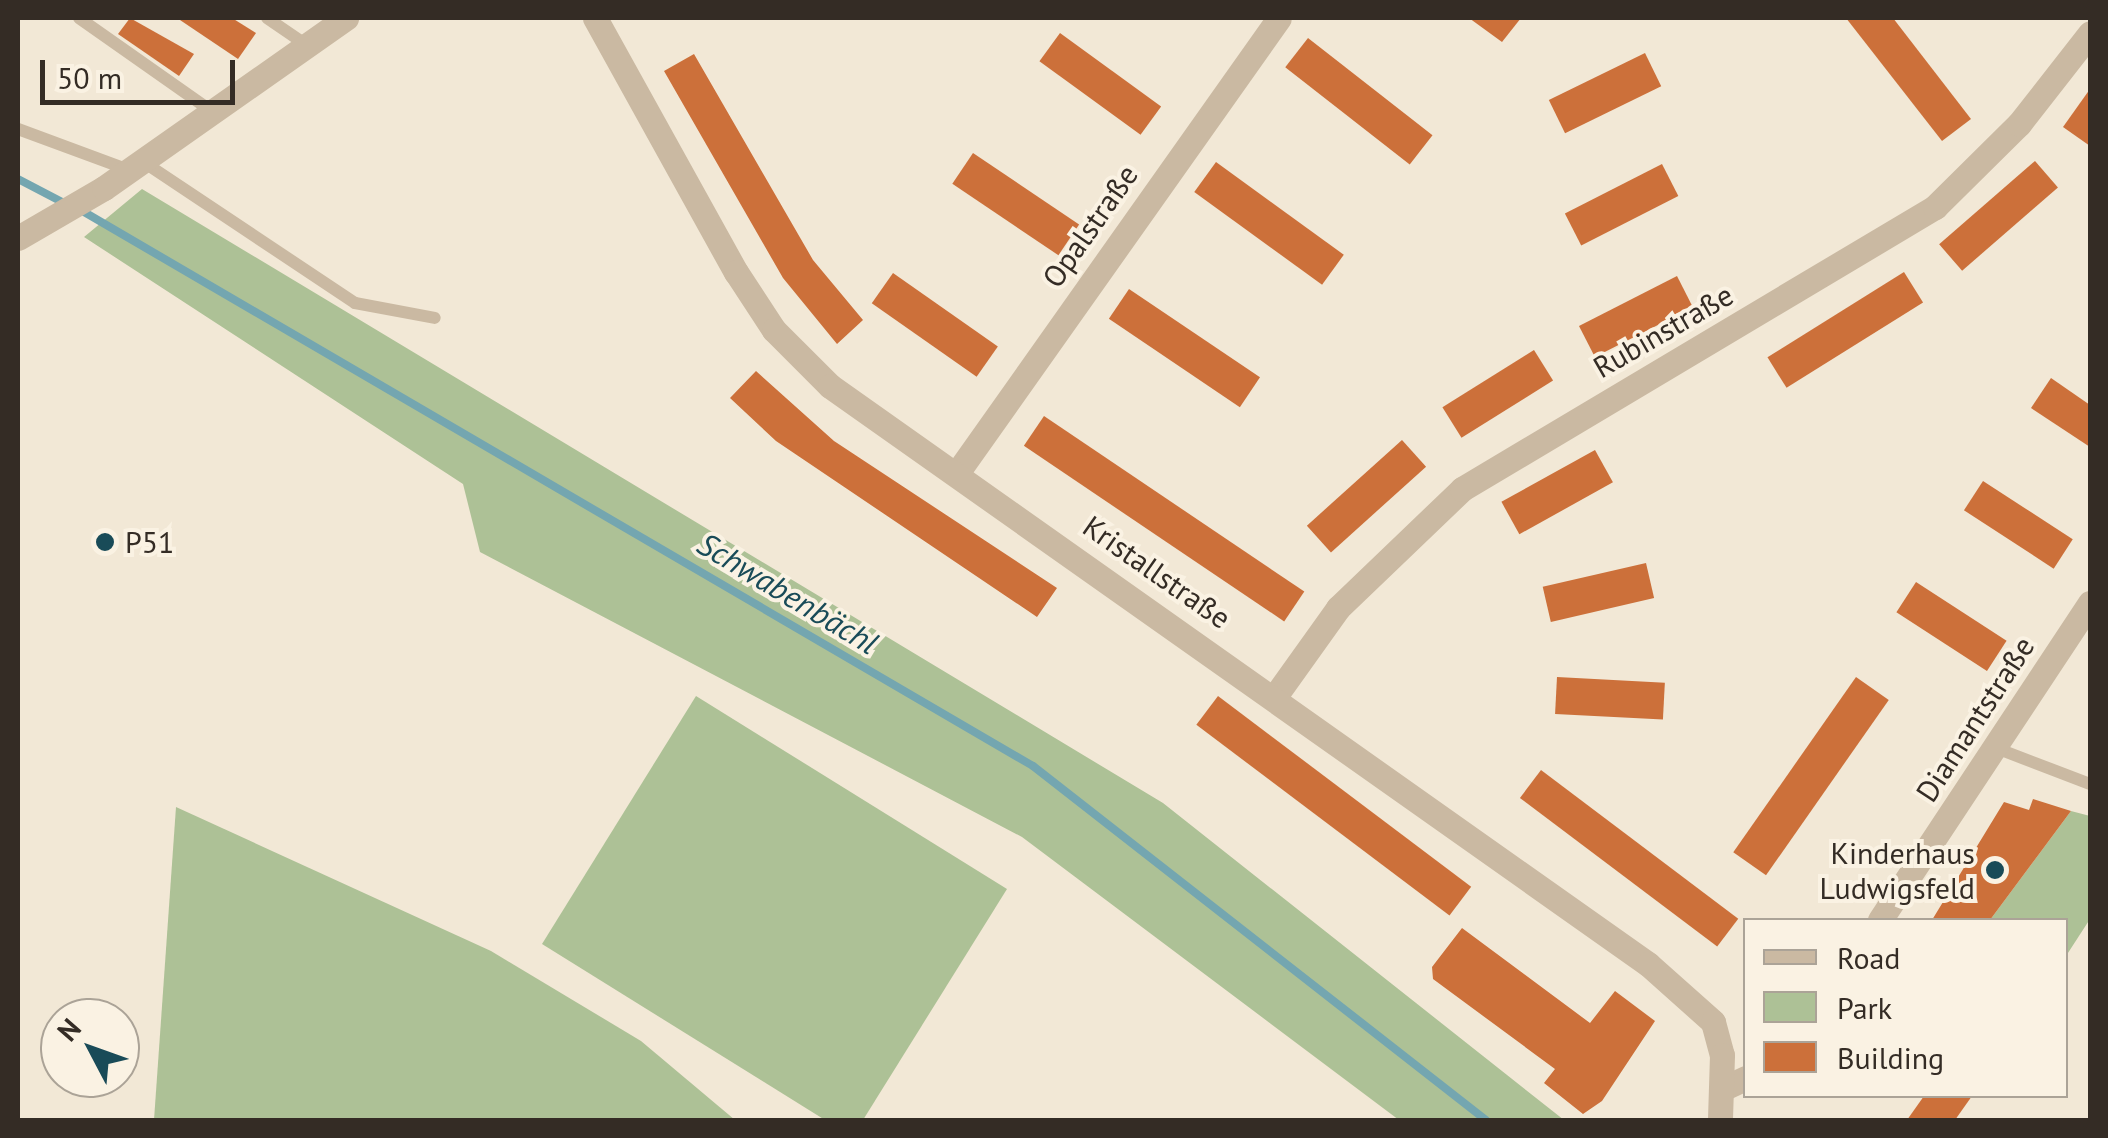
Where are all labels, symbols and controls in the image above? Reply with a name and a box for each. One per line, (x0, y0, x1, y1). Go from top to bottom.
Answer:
scale bar (45, 40, 240, 102)
text: 50 m (57, 58, 122, 97)
street label: Opalstraße (1035, 158, 1145, 294)
street label: Rubinstraße (1587, 277, 1739, 385)
street label: Kristallstraße (1076, 508, 1238, 636)
place label: P51 (125, 524, 174, 560)
water label: Schwabenbächl (691, 524, 885, 662)
marker: P51 (94, 531, 116, 553)
street label: Diamantstraße (1908, 630, 2042, 808)
place label: Kinderhaus Ludwigsfeld (1820, 835, 1975, 906)
marker: Kinderhaus Ludwigsfeld (1984, 859, 2006, 881)
legend (1743, 918, 2068, 1098)
text: Road (1837, 938, 1901, 977)
text: Park (1837, 988, 1892, 1027)
north arrow (40, 998, 140, 1098)
text: N (48, 1010, 88, 1048)
text: Building (1837, 1038, 1944, 1077)

